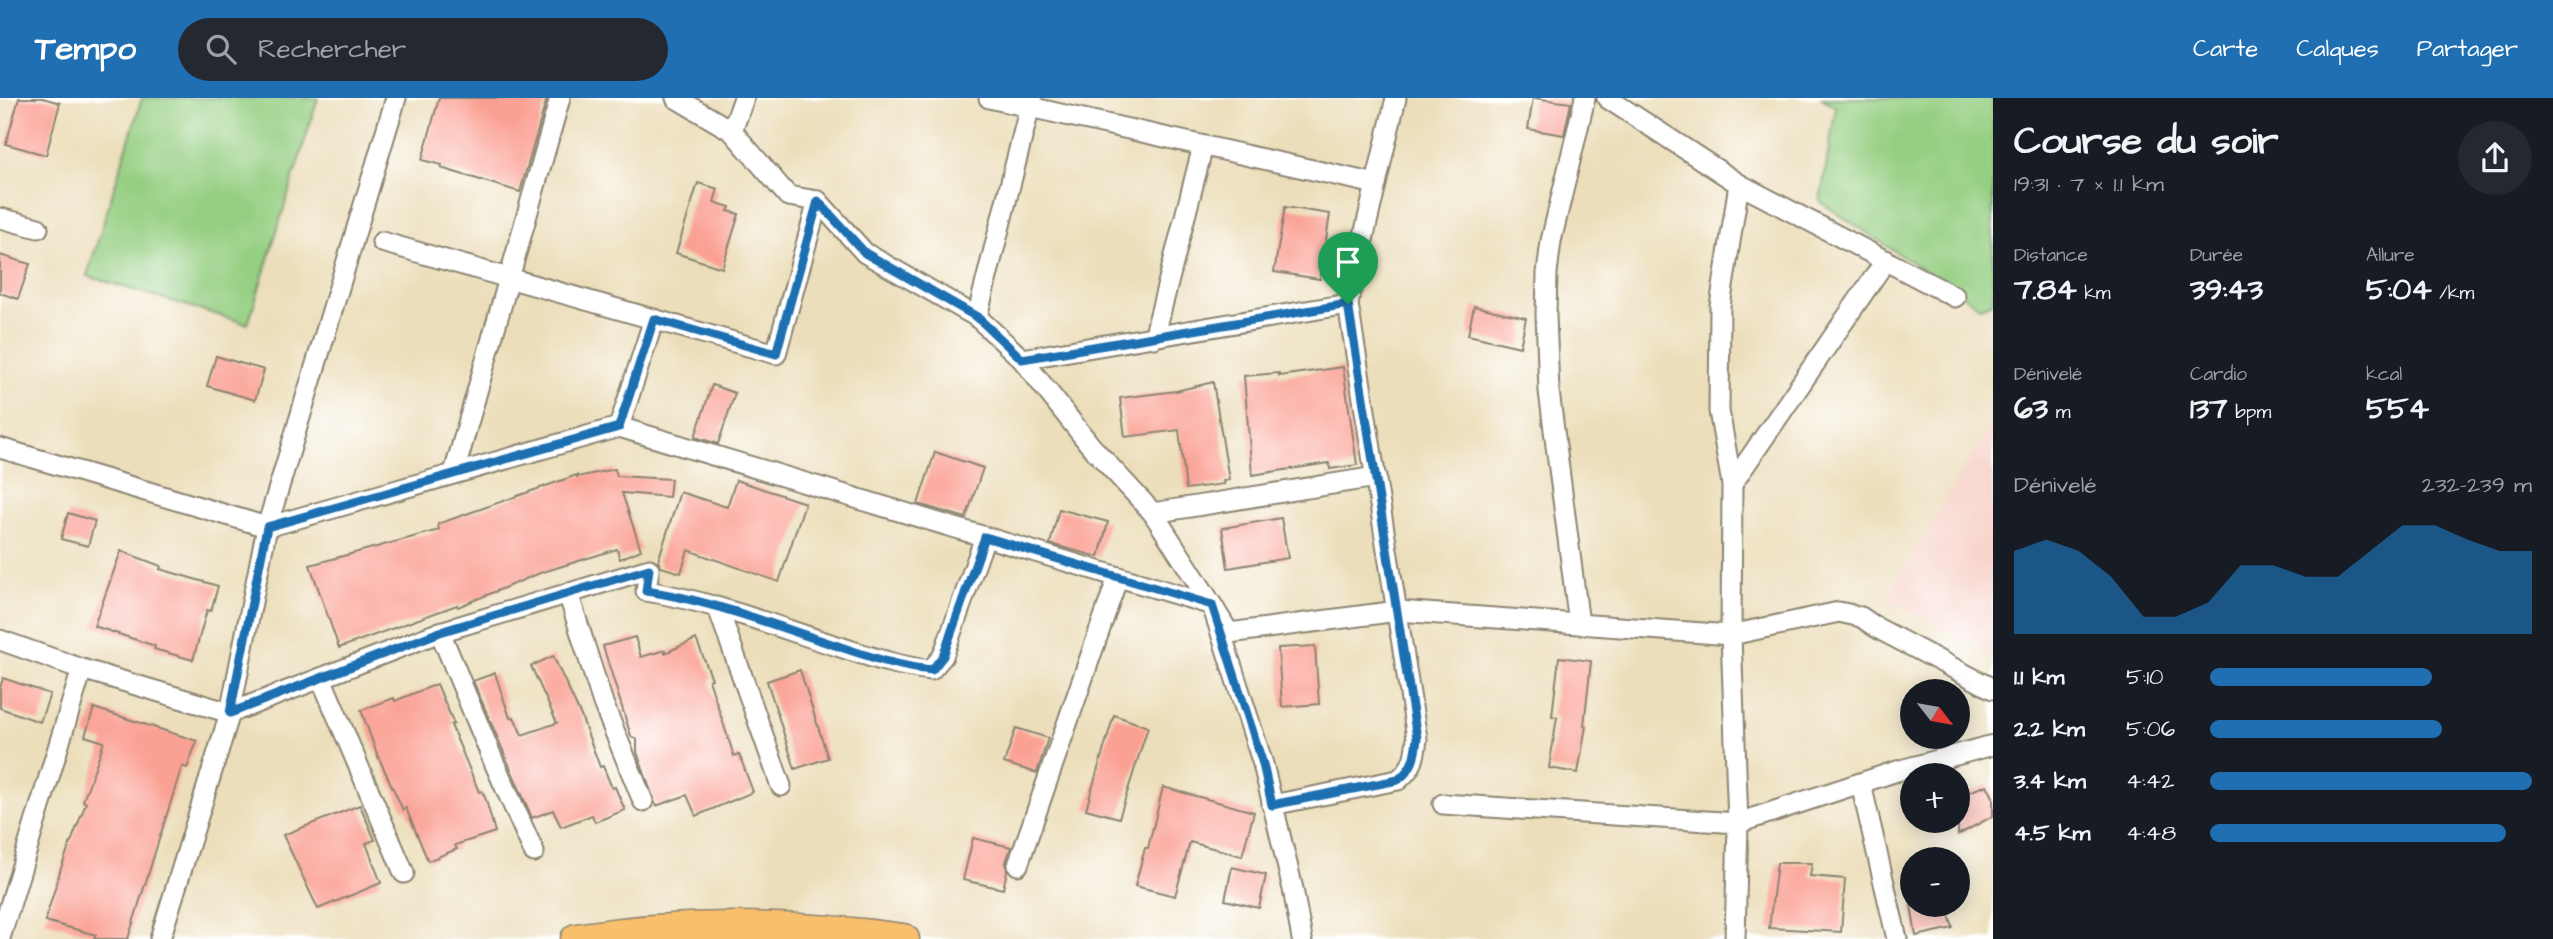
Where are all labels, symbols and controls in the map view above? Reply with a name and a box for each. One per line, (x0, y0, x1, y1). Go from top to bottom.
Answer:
search box (178, 18, 668, 81)
text: Tempo (35, 26, 136, 72)
icon: search (202, 30, 240, 68)
text: Rechercher (258, 31, 406, 67)
text: Carte (2193, 32, 2258, 66)
text: Calques (2296, 32, 2379, 66)
text: Partager (2417, 32, 2518, 66)
text: Course du soir (2014, 116, 2279, 168)
button: share (2458, 121, 2532, 195)
text: 19:31 · 7 × 1.1 km (2014, 168, 2164, 200)
pin (1318, 232, 1378, 304)
text: Distance (2014, 242, 2088, 269)
text: Durée (2190, 242, 2243, 269)
text: Allure (2366, 242, 2415, 269)
icon: arrive (1329, 243, 1367, 281)
text: 7.84 (2014, 269, 2077, 311)
text: 39:43 (2190, 269, 2263, 311)
text: 5:04 (2366, 269, 2432, 311)
text: km (2077, 280, 2111, 307)
text: /km (2432, 280, 2474, 307)
text: Dénivelé (2014, 361, 2082, 388)
text: Cardio (2190, 361, 2247, 388)
text: kcal (2366, 361, 2402, 388)
text: 63 (2014, 388, 2048, 430)
text: 137 (2190, 388, 2228, 430)
text: 554 (2366, 388, 2429, 430)
text: m (2048, 399, 2070, 426)
text: bpm (2228, 399, 2271, 426)
text: Dénivelé (2014, 469, 2097, 501)
text: 232–239 m (2422, 469, 2532, 501)
text: 1.1 km (2014, 661, 2064, 693)
text: 5:10 (2126, 661, 2164, 693)
north arrow (1900, 679, 1970, 749)
map controls (1900, 679, 1970, 917)
text: 2.2 km (2014, 713, 2085, 745)
text: 5:06 (2126, 713, 2175, 745)
button: + (1900, 763, 1970, 833)
text: 3.4 km (2014, 765, 2086, 797)
text: 4:42 (2126, 765, 2174, 797)
text: 4.5 km (2014, 817, 2090, 849)
text: 4:48 (2126, 817, 2176, 849)
button: − (1900, 847, 1970, 917)

